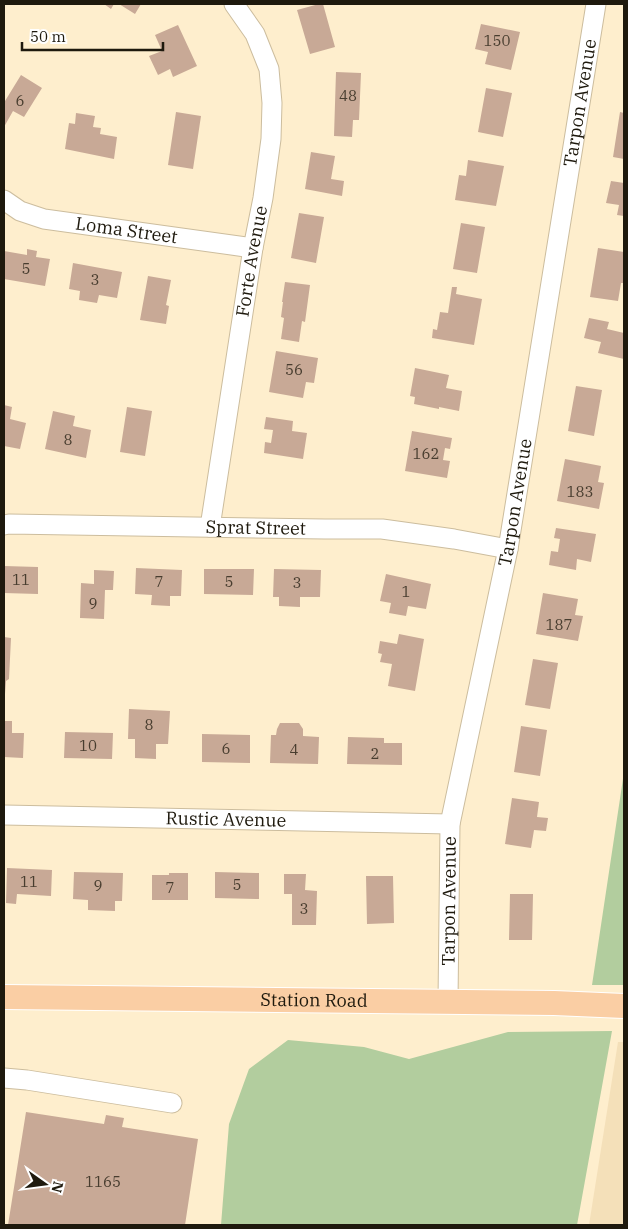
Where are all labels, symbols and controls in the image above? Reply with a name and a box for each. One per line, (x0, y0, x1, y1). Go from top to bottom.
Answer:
scale bar (22, 20, 164, 52)
text: 50 m (30, 27, 66, 46)
house number: 150 (483, 31, 511, 50)
street label: Tarpon Avenue (558, 37, 601, 168)
house number: 48 (339, 86, 357, 105)
house number: 6 (15, 91, 25, 110)
street label: Forte Avenue (231, 204, 272, 318)
street label: Loma Street (74, 212, 179, 248)
house number: 5 (21, 259, 31, 278)
house number: 3 (90, 270, 100, 289)
house number: 56 (285, 360, 303, 379)
house number: 8 (63, 430, 73, 449)
street label: Tarpon Avenue (493, 437, 537, 569)
house number: 162 (412, 444, 440, 463)
house number: 183 (566, 482, 594, 501)
street label: Sprat Street (206, 515, 306, 540)
house number: 11 (12, 570, 30, 589)
house number: 7 (154, 572, 164, 591)
house number: 5 (224, 572, 234, 591)
house number: 3 (292, 573, 302, 592)
house number: 1 (401, 582, 411, 601)
house number: 9 (88, 594, 98, 613)
house number: 187 (545, 615, 573, 634)
house number: 8 (144, 715, 154, 734)
house number: 10 (79, 736, 97, 755)
house number: 6 (221, 739, 231, 758)
house number: 4 (289, 740, 299, 759)
house number: 2 (370, 744, 380, 763)
street label: Rustic Avenue (165, 806, 287, 832)
street label: Tarpon Avenue (436, 836, 461, 966)
house number: 11 (20, 872, 38, 891)
house number: 5 (232, 875, 242, 894)
house number: 9 (93, 876, 103, 895)
house number: 7 (165, 878, 175, 897)
house number: 3 (299, 899, 309, 918)
street label: Station Road (260, 988, 368, 1012)
north arrow (20, 1159, 70, 1209)
house number: 1165 (85, 1172, 121, 1191)
text: N (48, 1180, 68, 1195)

